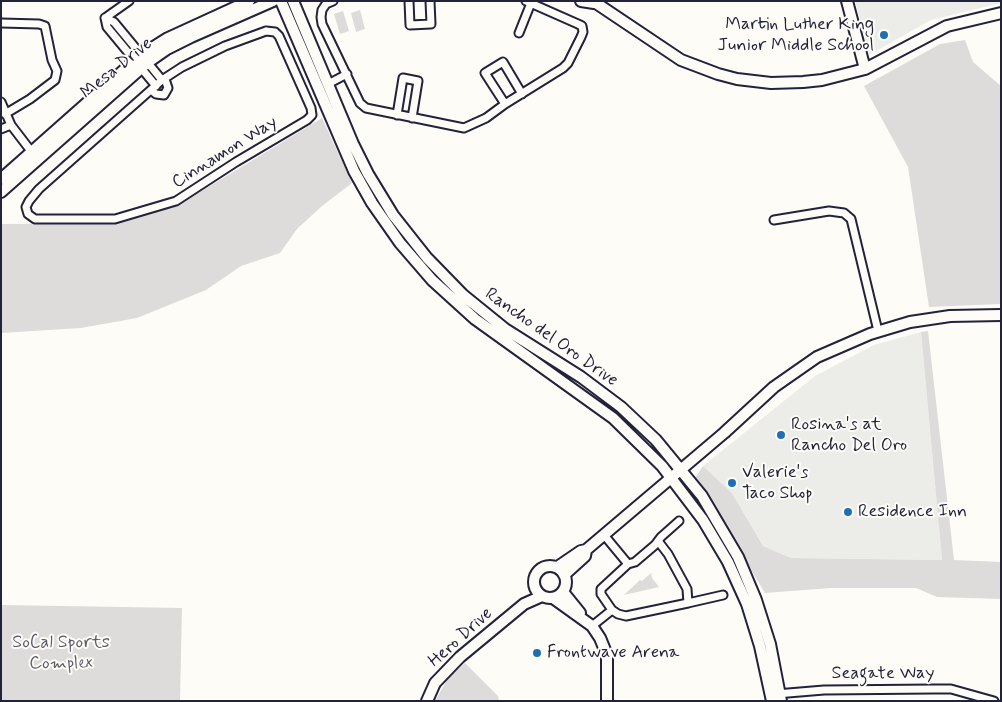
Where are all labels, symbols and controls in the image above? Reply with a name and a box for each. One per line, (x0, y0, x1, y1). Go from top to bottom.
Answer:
place label: Martin Luther King Junior Middle School (718, 14, 874, 56)
marker: Martin Luther King Junior Middle School (878, 29, 890, 41)
street label: Mesa Drive (77, 34, 157, 104)
street label: Cinnamon Way (168, 112, 282, 194)
street label: Rancho del Oro Drive (480, 284, 622, 392)
place label: Rosina's at Rancho Del Oro (791, 414, 907, 456)
marker: Rosina's at Rancho Del Oro (775, 429, 787, 441)
place label: Valerie's Taco Shop (742, 462, 813, 504)
marker: Valerie's Taco Shop (726, 477, 738, 489)
place label: Residence Inn (858, 501, 967, 523)
marker: Residence Inn (842, 506, 854, 518)
street label: Hero Drive (424, 604, 498, 672)
park label: SoCal Sports Complex (12, 632, 110, 674)
place label: Frontwave Arena (547, 642, 679, 664)
marker: Frontwave Arena (531, 647, 543, 659)
street label: Seagate Way (831, 663, 935, 685)

